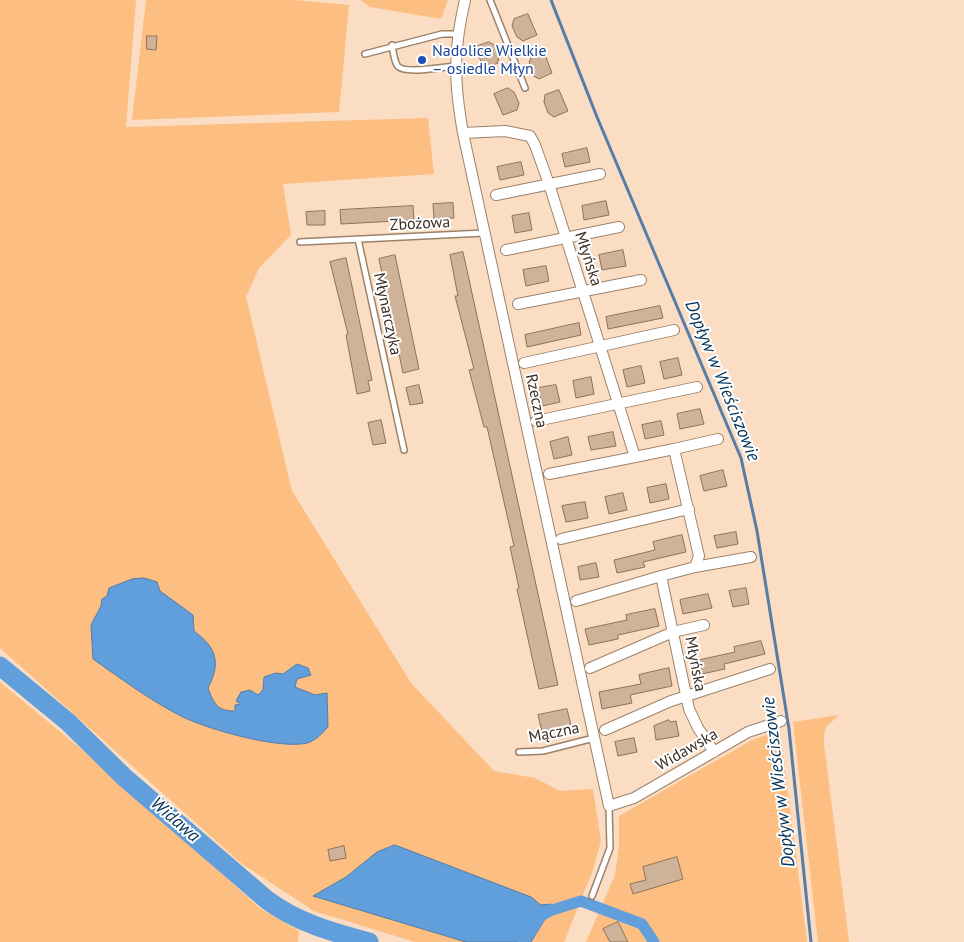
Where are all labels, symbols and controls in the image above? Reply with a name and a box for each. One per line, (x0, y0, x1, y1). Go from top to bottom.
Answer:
place label: Nadolice Wielkie – osiedle Młyn (432, 41, 547, 79)
marker: Nadolice Wielkie – osiedle Młyn (416, 54, 428, 66)
street label: Zbożowa (389, 213, 451, 235)
street label: Młyńska (570, 229, 606, 289)
street label: Młynarczyka (369, 271, 405, 357)
water label: Dopływ w Wieściszowie (680, 297, 764, 465)
street label: Rzeczna (521, 372, 551, 430)
street label: Młyńska (680, 635, 710, 693)
water label: Dopływ w Wieściszowie (758, 695, 800, 869)
street label: Mączna (527, 719, 581, 747)
street label: Widawska (653, 725, 721, 775)
water label: Widawa (146, 793, 204, 847)

